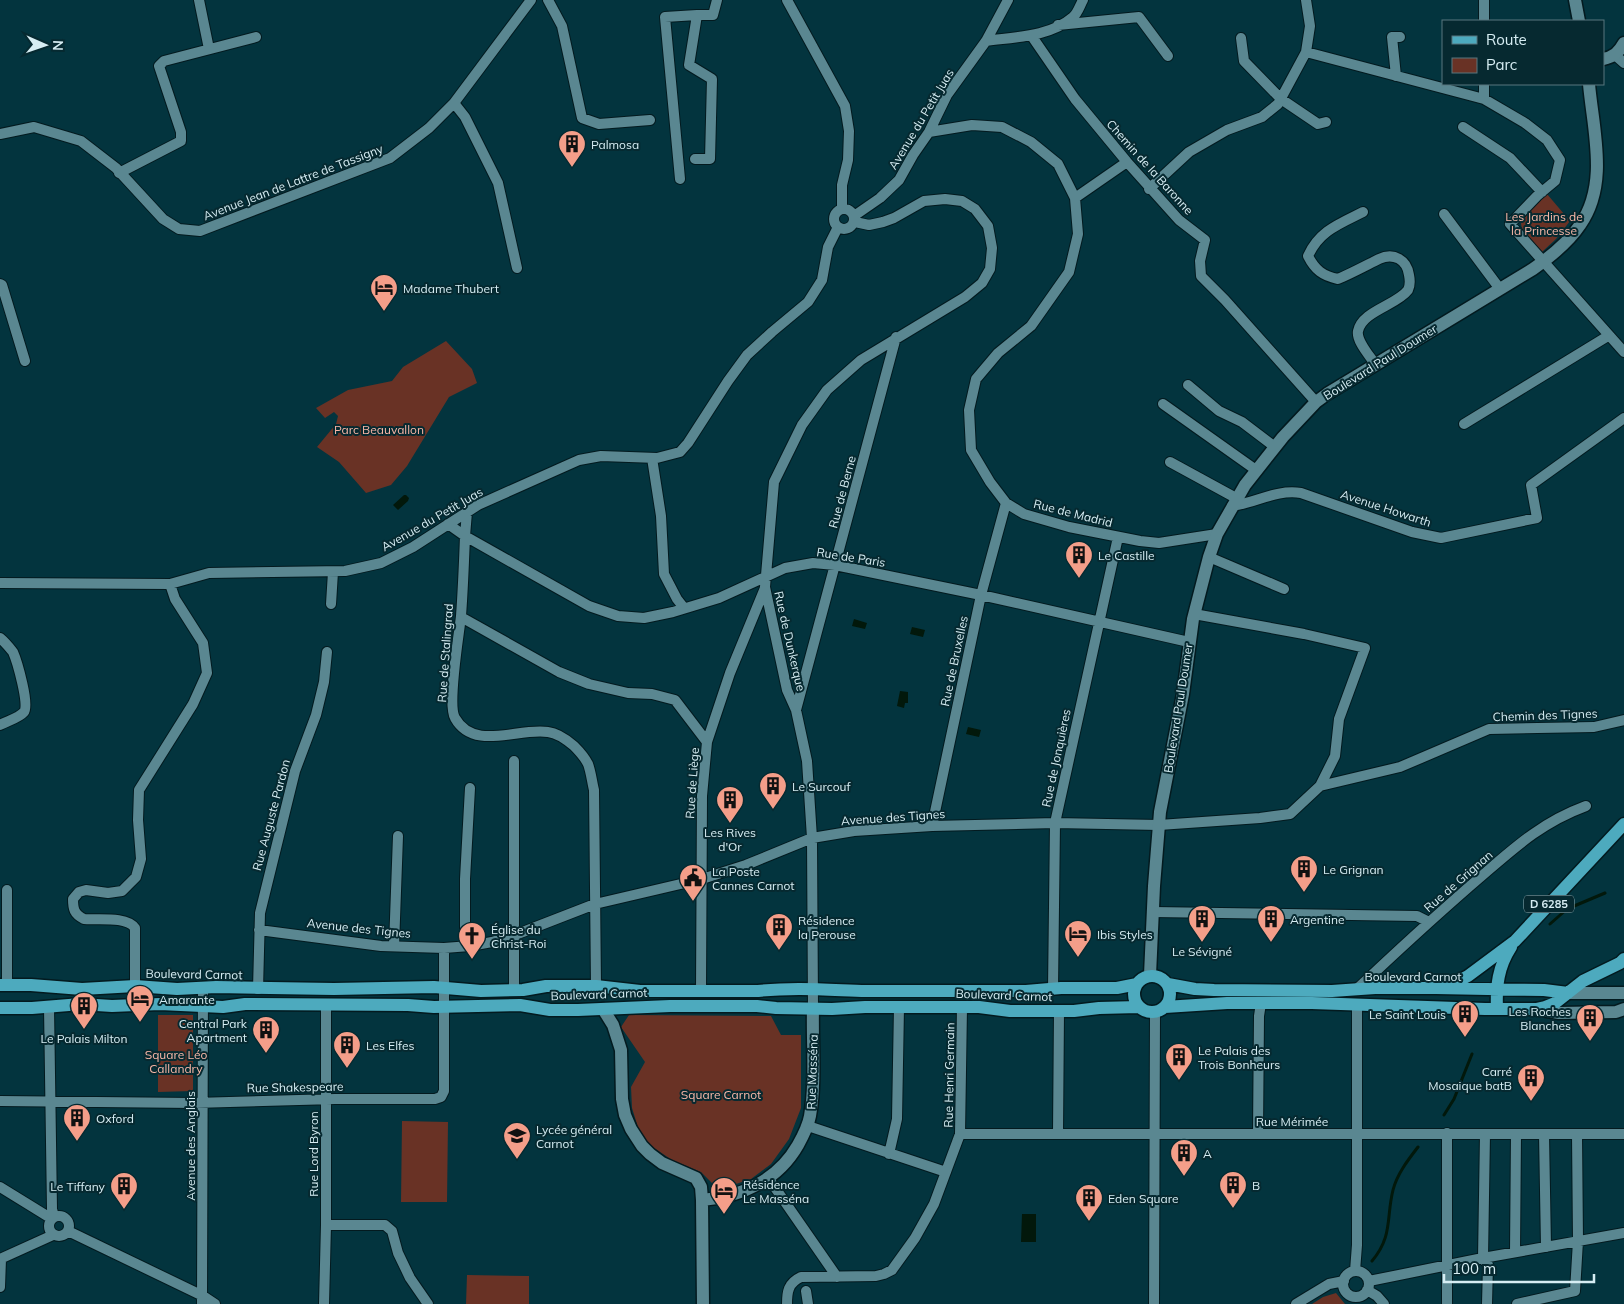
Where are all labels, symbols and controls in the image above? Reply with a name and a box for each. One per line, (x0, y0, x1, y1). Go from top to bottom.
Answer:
north arrow (20, 20, 70, 70)
legend (1442, 20, 1604, 85)
text: Route (1486, 30, 1527, 49)
text: N (49, 40, 67, 51)
text: Parc (1486, 55, 1517, 74)
street label: Avenue du Petit Juas (885, 66, 957, 172)
street label: Chemin de la Baronne (1103, 116, 1197, 218)
building icon: Palmosa (557, 129, 587, 168)
place label: Palmosa (591, 137, 639, 152)
street label: Avenue Jean de Lattre de Tassigny (201, 141, 386, 223)
park label: Les Jardins de la Princesse (1505, 209, 1583, 238)
hotel icon: Madame Thubert (369, 273, 399, 312)
place label: Madame Thubert (403, 281, 499, 296)
street label: Boulevard Paul Doumer (1320, 321, 1440, 403)
park label: Parc Beauvallon (334, 422, 424, 437)
street label: Rue de Berne (825, 454, 859, 530)
street label: Avenue du Petit Juas (379, 484, 485, 554)
street label: Avenue Howarth (1339, 486, 1433, 530)
street label: Rue de Madrid (1032, 496, 1114, 530)
building icon: Le Castille (1064, 540, 1094, 579)
street label: Rue de Paris (815, 544, 887, 570)
place label: Le Castille (1098, 548, 1155, 563)
street label: Rue de Dunkerque (771, 590, 809, 692)
street label: Rue de Stalingrad (434, 603, 456, 703)
street label: Rue de Bruxelles (937, 614, 971, 708)
street label: Boulevard Paul Doumer (1160, 641, 1196, 774)
street label: Chemin des Tignes (1492, 706, 1598, 724)
street label: Rue de Jonquières (1038, 708, 1074, 808)
street label: Rue de Liège (682, 747, 702, 819)
street label: Rue Auguste Pardon (249, 758, 293, 872)
building icon: Le Surcouf (758, 771, 788, 810)
place label: Le Surcouf (792, 779, 851, 794)
building icon: Les Rives d'Or (715, 785, 745, 824)
street label: Avenue des Tignes (840, 806, 946, 828)
place label: Les Rives d'Or (704, 825, 756, 854)
street label: Rue de Grignan (1421, 847, 1495, 915)
building icon: Le Grignan (1289, 854, 1319, 893)
place label: Le Grignan (1323, 862, 1384, 877)
public building icon: La Poste Cannes Carnot (678, 863, 708, 902)
place label: La Poste Cannes Carnot (712, 864, 794, 893)
road number: D 6285 (1524, 896, 1574, 912)
building icon: Le Sévigné (1187, 904, 1217, 943)
building icon: Argentine (1256, 904, 1286, 943)
building icon: Résidence la Perouse (764, 912, 794, 951)
place label: Argentine (1290, 912, 1345, 927)
place label: Résidence la Perouse (798, 913, 856, 942)
street label: Avenue des Tignes (306, 915, 412, 941)
hotel icon: Ibis Styles (1063, 919, 1093, 958)
church icon: Église du Christ-Roi (457, 921, 487, 960)
place label: Église du Christ-Roi (491, 922, 547, 951)
place label: Ibis Styles (1097, 927, 1153, 942)
place label: Le Sévigné (1172, 944, 1232, 959)
street label: Boulevard Carnot (145, 966, 243, 982)
street label: Boulevard Carnot (1365, 969, 1461, 984)
hotel icon: Amarante (125, 984, 155, 1023)
street label: Boulevard Carnot (550, 985, 648, 1003)
street label: Boulevard Carnot (955, 986, 1053, 1004)
building icon: Le Palais Milton (69, 991, 99, 1030)
place label: Amarante (159, 992, 215, 1007)
building icon: Le Saint Louis (1450, 999, 1480, 1038)
building icon: Les Roches Blanches (1575, 1003, 1605, 1042)
place label: Les Roches Blanches (1508, 1004, 1571, 1033)
place label: Le Saint Louis (1369, 1007, 1446, 1022)
building icon: Central Park Apartment (251, 1015, 281, 1054)
place label: Central Park Apartment (179, 1016, 248, 1045)
street label: Rue Henri Germain (941, 1022, 957, 1128)
building icon: Les Elfes (332, 1030, 362, 1069)
place label: Le Palais Milton (41, 1031, 127, 1046)
street label: Rue Masséna (803, 1034, 821, 1110)
place label: Les Elfes (366, 1038, 414, 1053)
building icon: Le Palais des Trois Bonheurs (1164, 1042, 1194, 1081)
place label: Le Palais des Trois Bonheurs (1198, 1043, 1280, 1072)
park label: Square Léo Callandry (145, 1047, 207, 1076)
building icon: Carré Mosaique batB (1516, 1063, 1546, 1102)
place label: Carré Mosaique batB (1428, 1064, 1512, 1093)
street label: Rue Shakespeare (246, 1079, 344, 1095)
park label: Square Carnot (681, 1087, 761, 1102)
street label: Avenue des Anglais (183, 1091, 198, 1201)
building icon: Oxford (62, 1103, 92, 1142)
place label: Oxford (96, 1111, 134, 1126)
street label: Rue Lord Byron (306, 1111, 321, 1197)
street label: Rue Mérimée (1256, 1114, 1328, 1129)
school or university icon: Lycée général Carnot (502, 1121, 532, 1160)
place label: Lycée général Carnot (536, 1122, 612, 1151)
building icon: A (1169, 1138, 1199, 1177)
place label: A (1203, 1146, 1212, 1161)
building icon: B (1218, 1170, 1248, 1209)
building icon: Le Tiffany (109, 1171, 139, 1210)
hotel icon: Résidence Le Masséna (709, 1176, 739, 1215)
place label: Résidence Le Masséna (743, 1177, 809, 1206)
place label: B (1252, 1178, 1260, 1193)
place label: Le Tiffany (50, 1179, 106, 1194)
building icon: Eden Square (1074, 1183, 1104, 1222)
place label: Eden Square (1108, 1191, 1179, 1206)
scale bar (1444, 1252, 1594, 1284)
text: 100 m (1452, 1259, 1496, 1278)

